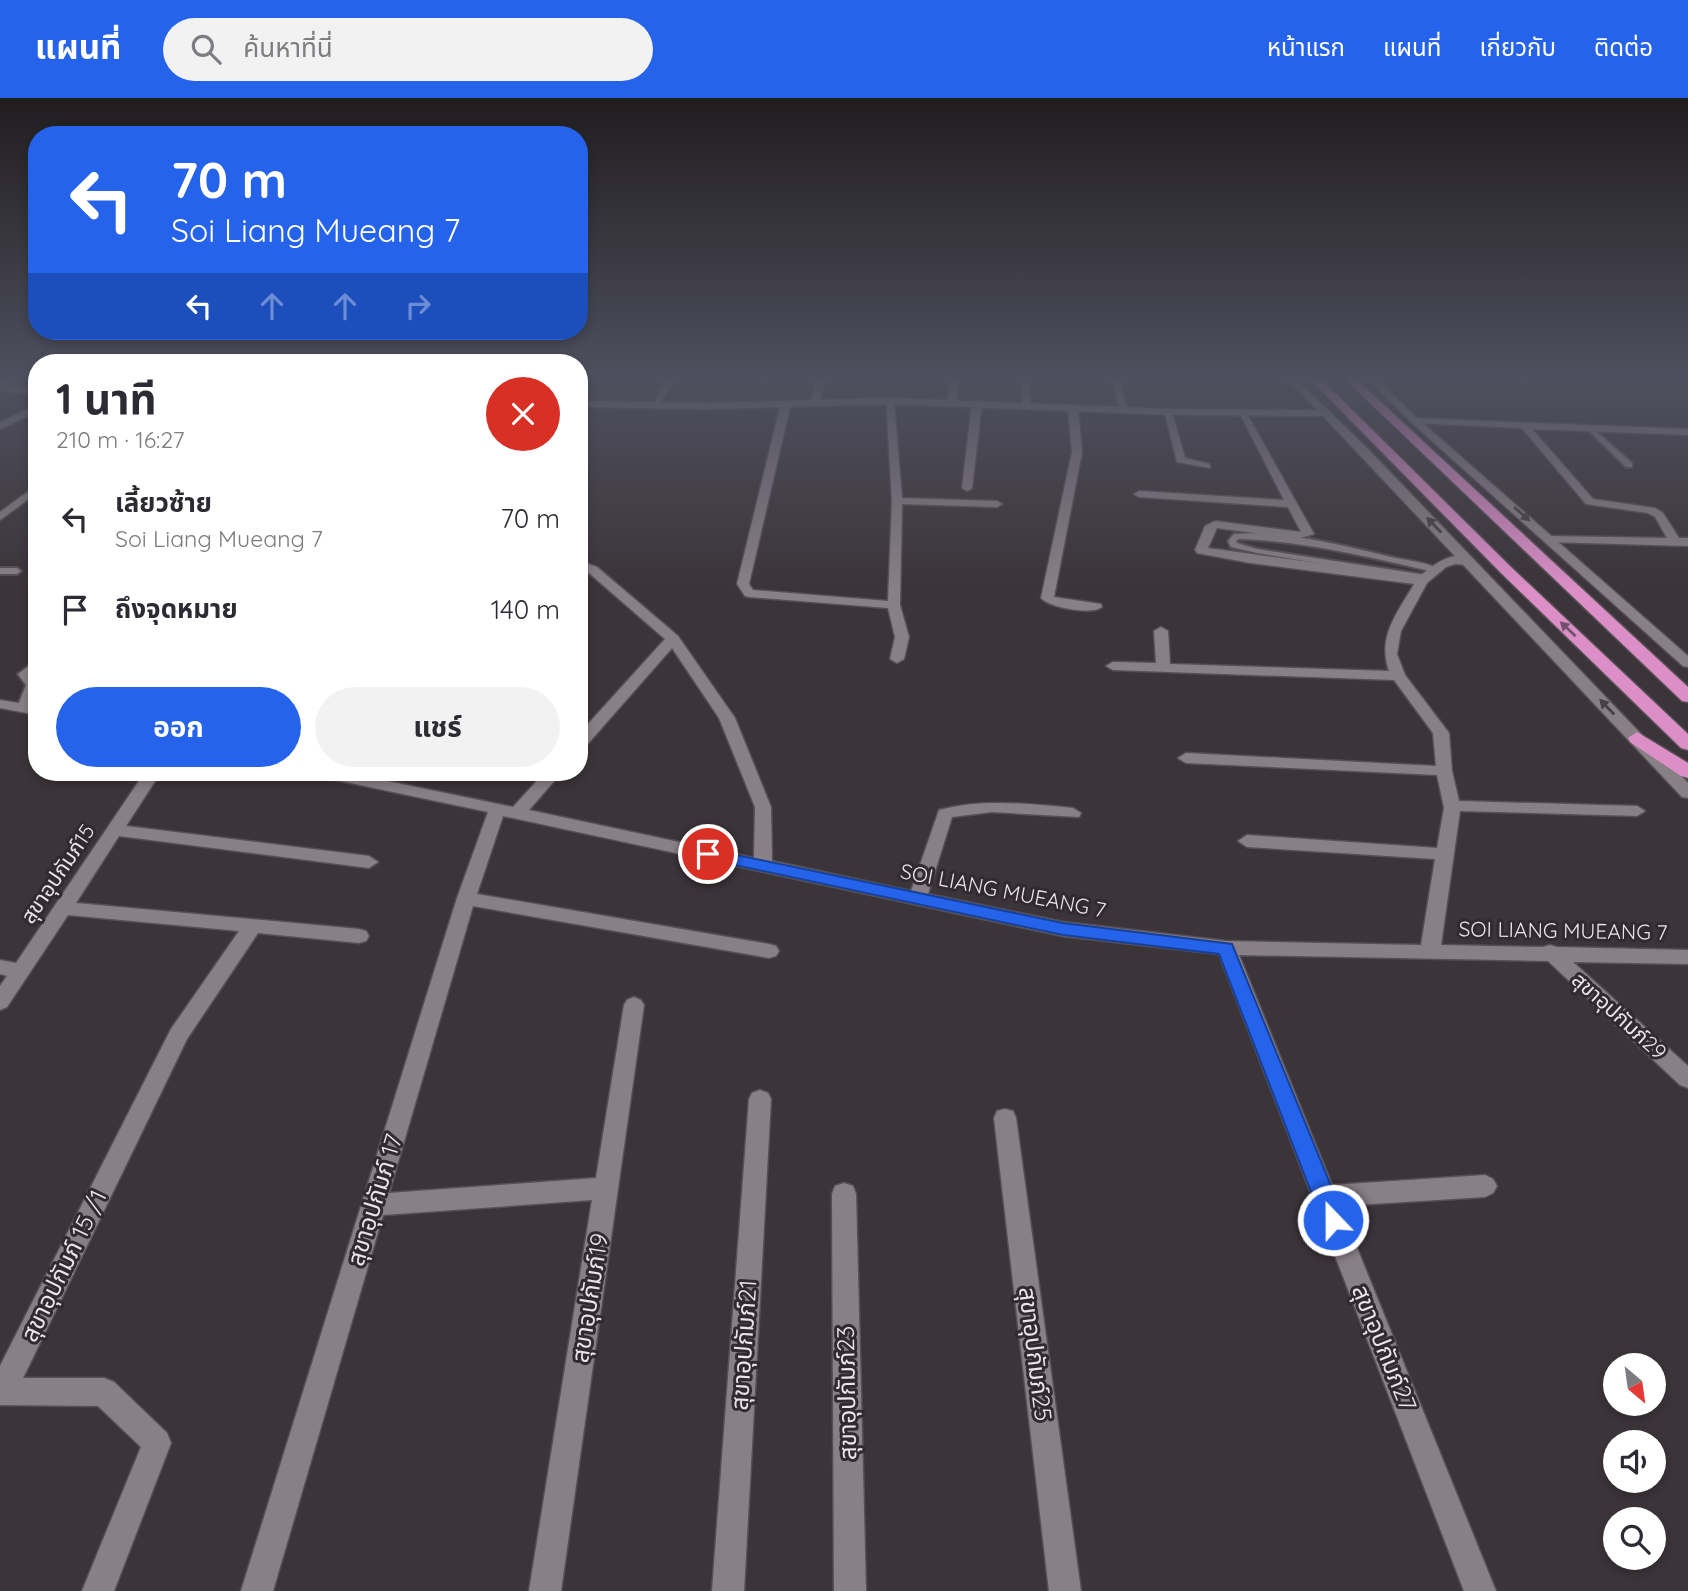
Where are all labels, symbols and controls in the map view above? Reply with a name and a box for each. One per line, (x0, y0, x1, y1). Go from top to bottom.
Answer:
search box (163, 18, 653, 81)
text: แผนที่ (35, 26, 121, 67)
icon: search (187, 30, 225, 68)
text: ค้นหาที่นี่ (243, 31, 333, 64)
text: หน้าแรก (1267, 32, 1345, 62)
text: แผนที่ (1383, 32, 1441, 62)
text: เกี่ยวกับ (1479, 32, 1556, 62)
text: ติดต่อ (1594, 32, 1653, 62)
text: 70 m (171, 149, 287, 210)
icon: left (56, 154, 147, 245)
text: Soi Liang Mueang 7 (171, 210, 460, 250)
icon: left (180, 287, 218, 325)
icon: ahead (253, 287, 291, 325)
icon: ahead (326, 287, 364, 325)
icon: right (399, 287, 437, 325)
text: 1 นาที (56, 372, 157, 425)
button: close (486, 377, 560, 451)
text: 210 m · 16:27 (56, 425, 185, 454)
text: เลี้ยวซ้าย (115, 486, 212, 519)
icon: left (56, 500, 94, 538)
text: 70 m (500, 502, 560, 535)
one-way arrow (1513, 506, 1530, 521)
one-way arrow (1426, 516, 1442, 533)
text: Soi Liang Mueang 7 (115, 524, 323, 553)
icon: arrive (56, 591, 94, 629)
text: ถึงจุดหมาย (115, 592, 238, 625)
text: 140 m (491, 593, 560, 626)
one-way arrow (1560, 621, 1577, 637)
button: ออก (56, 687, 301, 767)
button: แชร์ (315, 687, 560, 767)
one-way arrow (1599, 699, 1616, 716)
street label: สุขาอุปกัมภ์15 (14, 819, 101, 929)
pin (678, 824, 738, 884)
icon: arrive (689, 835, 727, 873)
street label: SOI LIANG MUEANG 7 (898, 857, 1108, 923)
street label: SOI LIANG MUEANG 7 (1458, 915, 1668, 945)
street label: สุขาอุปกัมภ์29 (1566, 966, 1672, 1065)
street label: สุขาอุปกัมภ์ 17 (340, 1130, 409, 1270)
position arrow (1296, 1183, 1370, 1257)
street label: สุขาอุปกัมภ์ 15 /1 (13, 1185, 114, 1347)
street label: สุขาอุปกัมภ์19 (564, 1231, 615, 1365)
street label: สุขาอุปกัมภ์21 (723, 1279, 764, 1411)
street label: สุขาอุปกัมภ์27 (1345, 1280, 1424, 1416)
street label: สุขาอุปกัมภ์25 (1012, 1285, 1059, 1423)
street label: สุขาอุปกัมภ์23 (830, 1326, 863, 1460)
north arrow (1603, 1353, 1666, 1416)
map controls (1603, 1353, 1666, 1570)
button: sound (1603, 1430, 1666, 1493)
button: search (1603, 1507, 1666, 1570)

